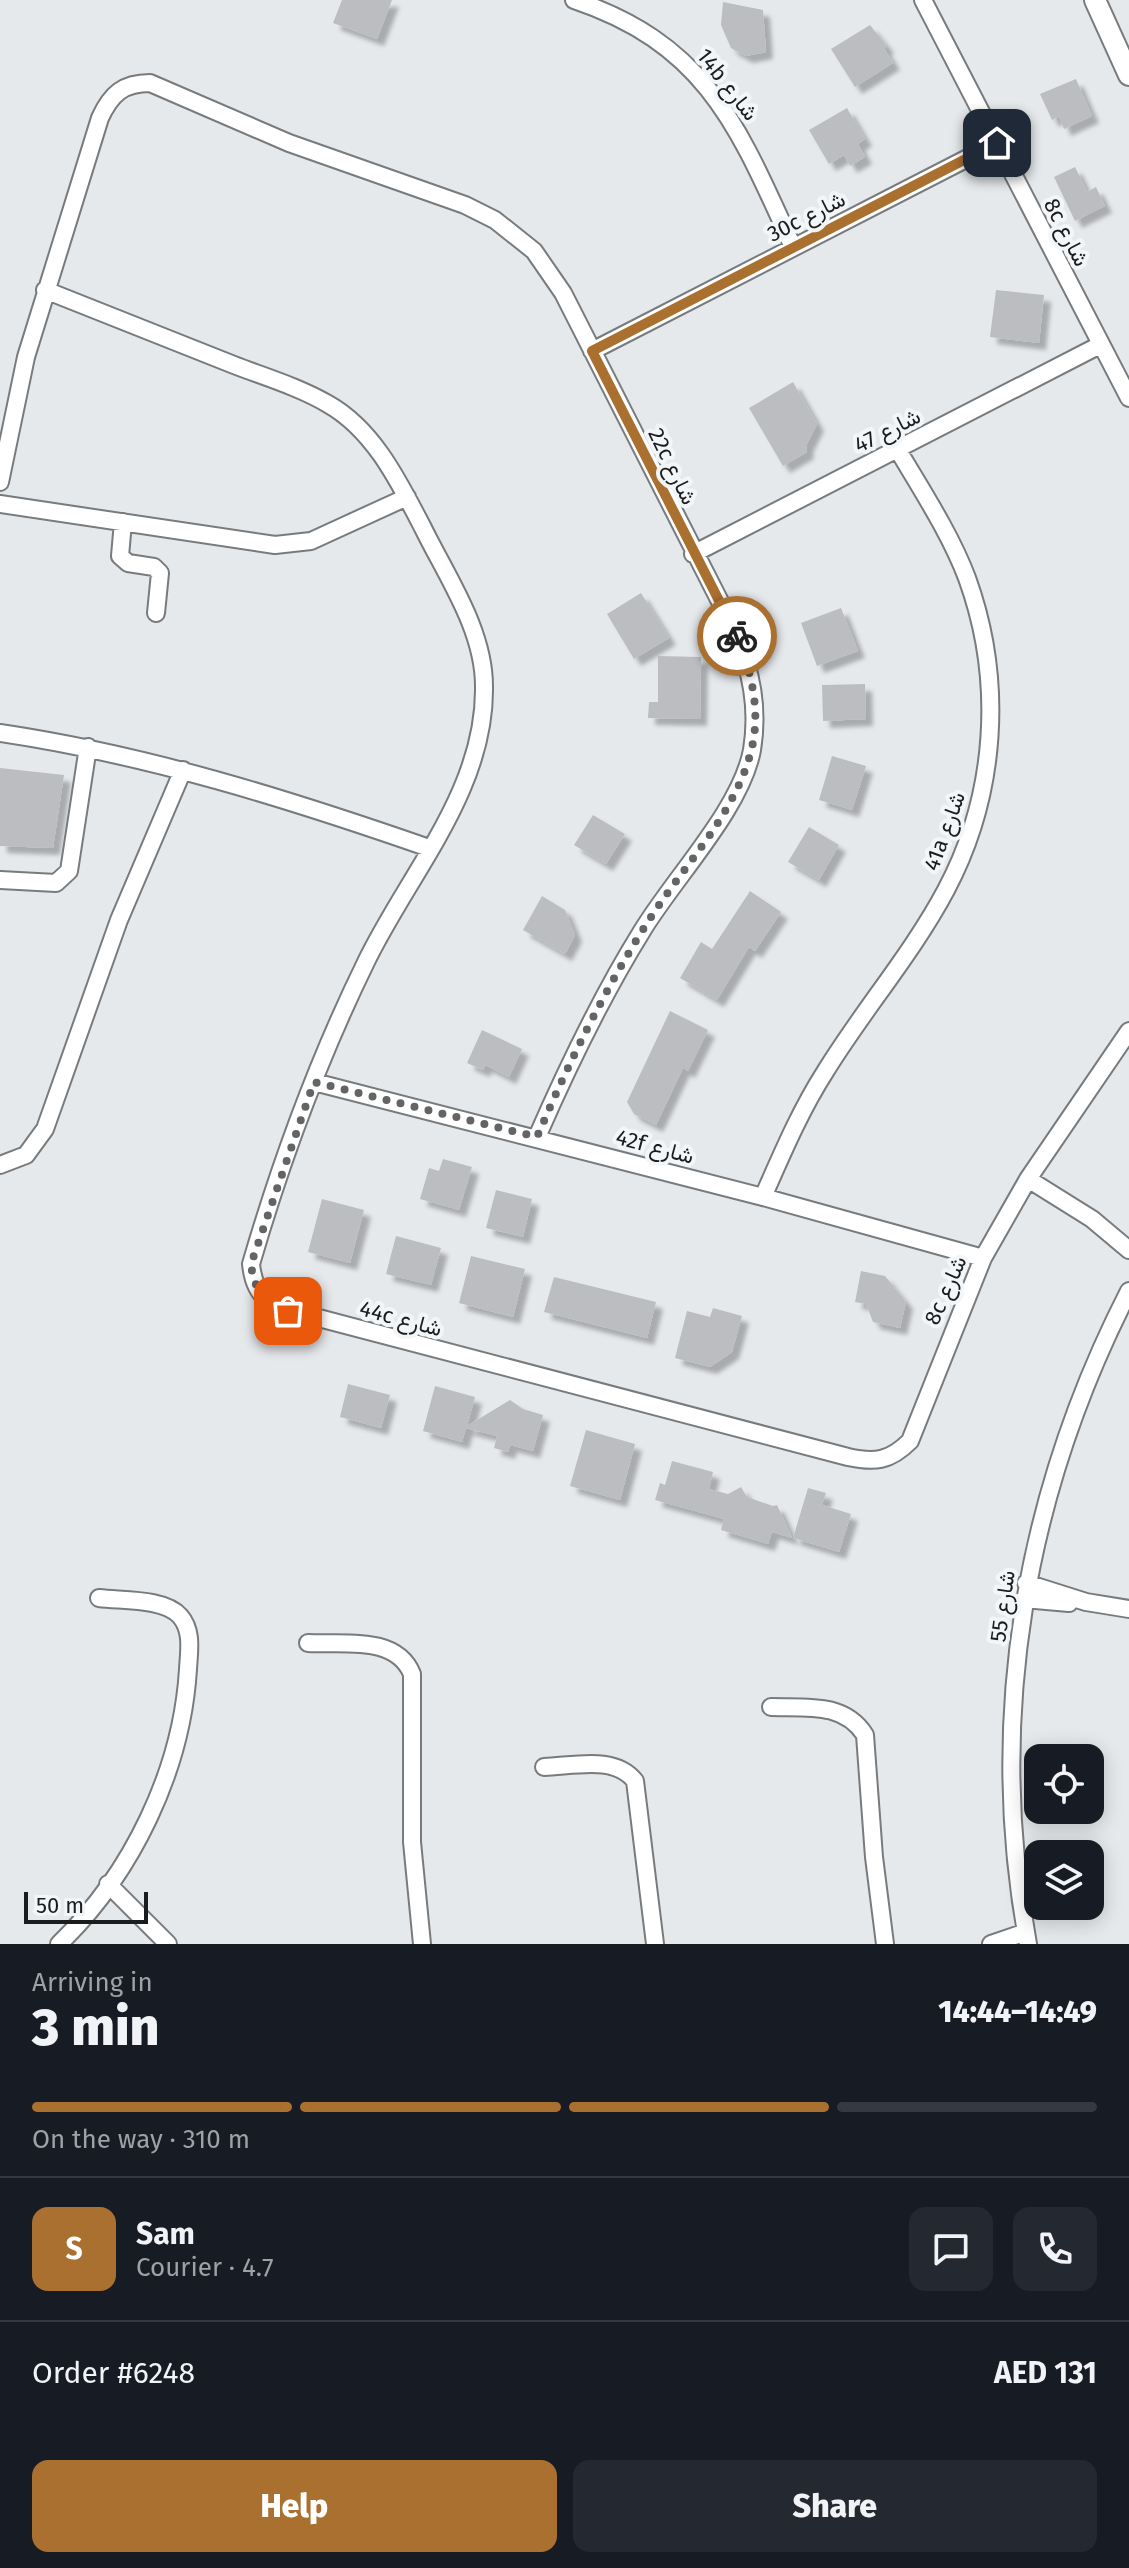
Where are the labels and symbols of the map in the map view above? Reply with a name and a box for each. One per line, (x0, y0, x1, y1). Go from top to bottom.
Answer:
street label: 14b شارع (690, 43, 764, 126)
pin (963, 109, 1031, 177)
street label: 30c شارع (763, 185, 850, 248)
street label: 8c شارع (1037, 194, 1095, 271)
street label: شارع 47 (849, 402, 925, 459)
street label: 22c شارع (642, 423, 703, 509)
courier (697, 596, 777, 676)
street label: 41a شارع (918, 788, 972, 875)
street label: 42f شارع (613, 1123, 697, 1171)
street label: 8c شارع (918, 1251, 973, 1329)
pin (254, 1277, 322, 1345)
street label: 44c شارع (357, 1295, 445, 1343)
street label: شارع 55 (984, 1569, 1022, 1644)
scale bar (24, 1888, 148, 1924)

